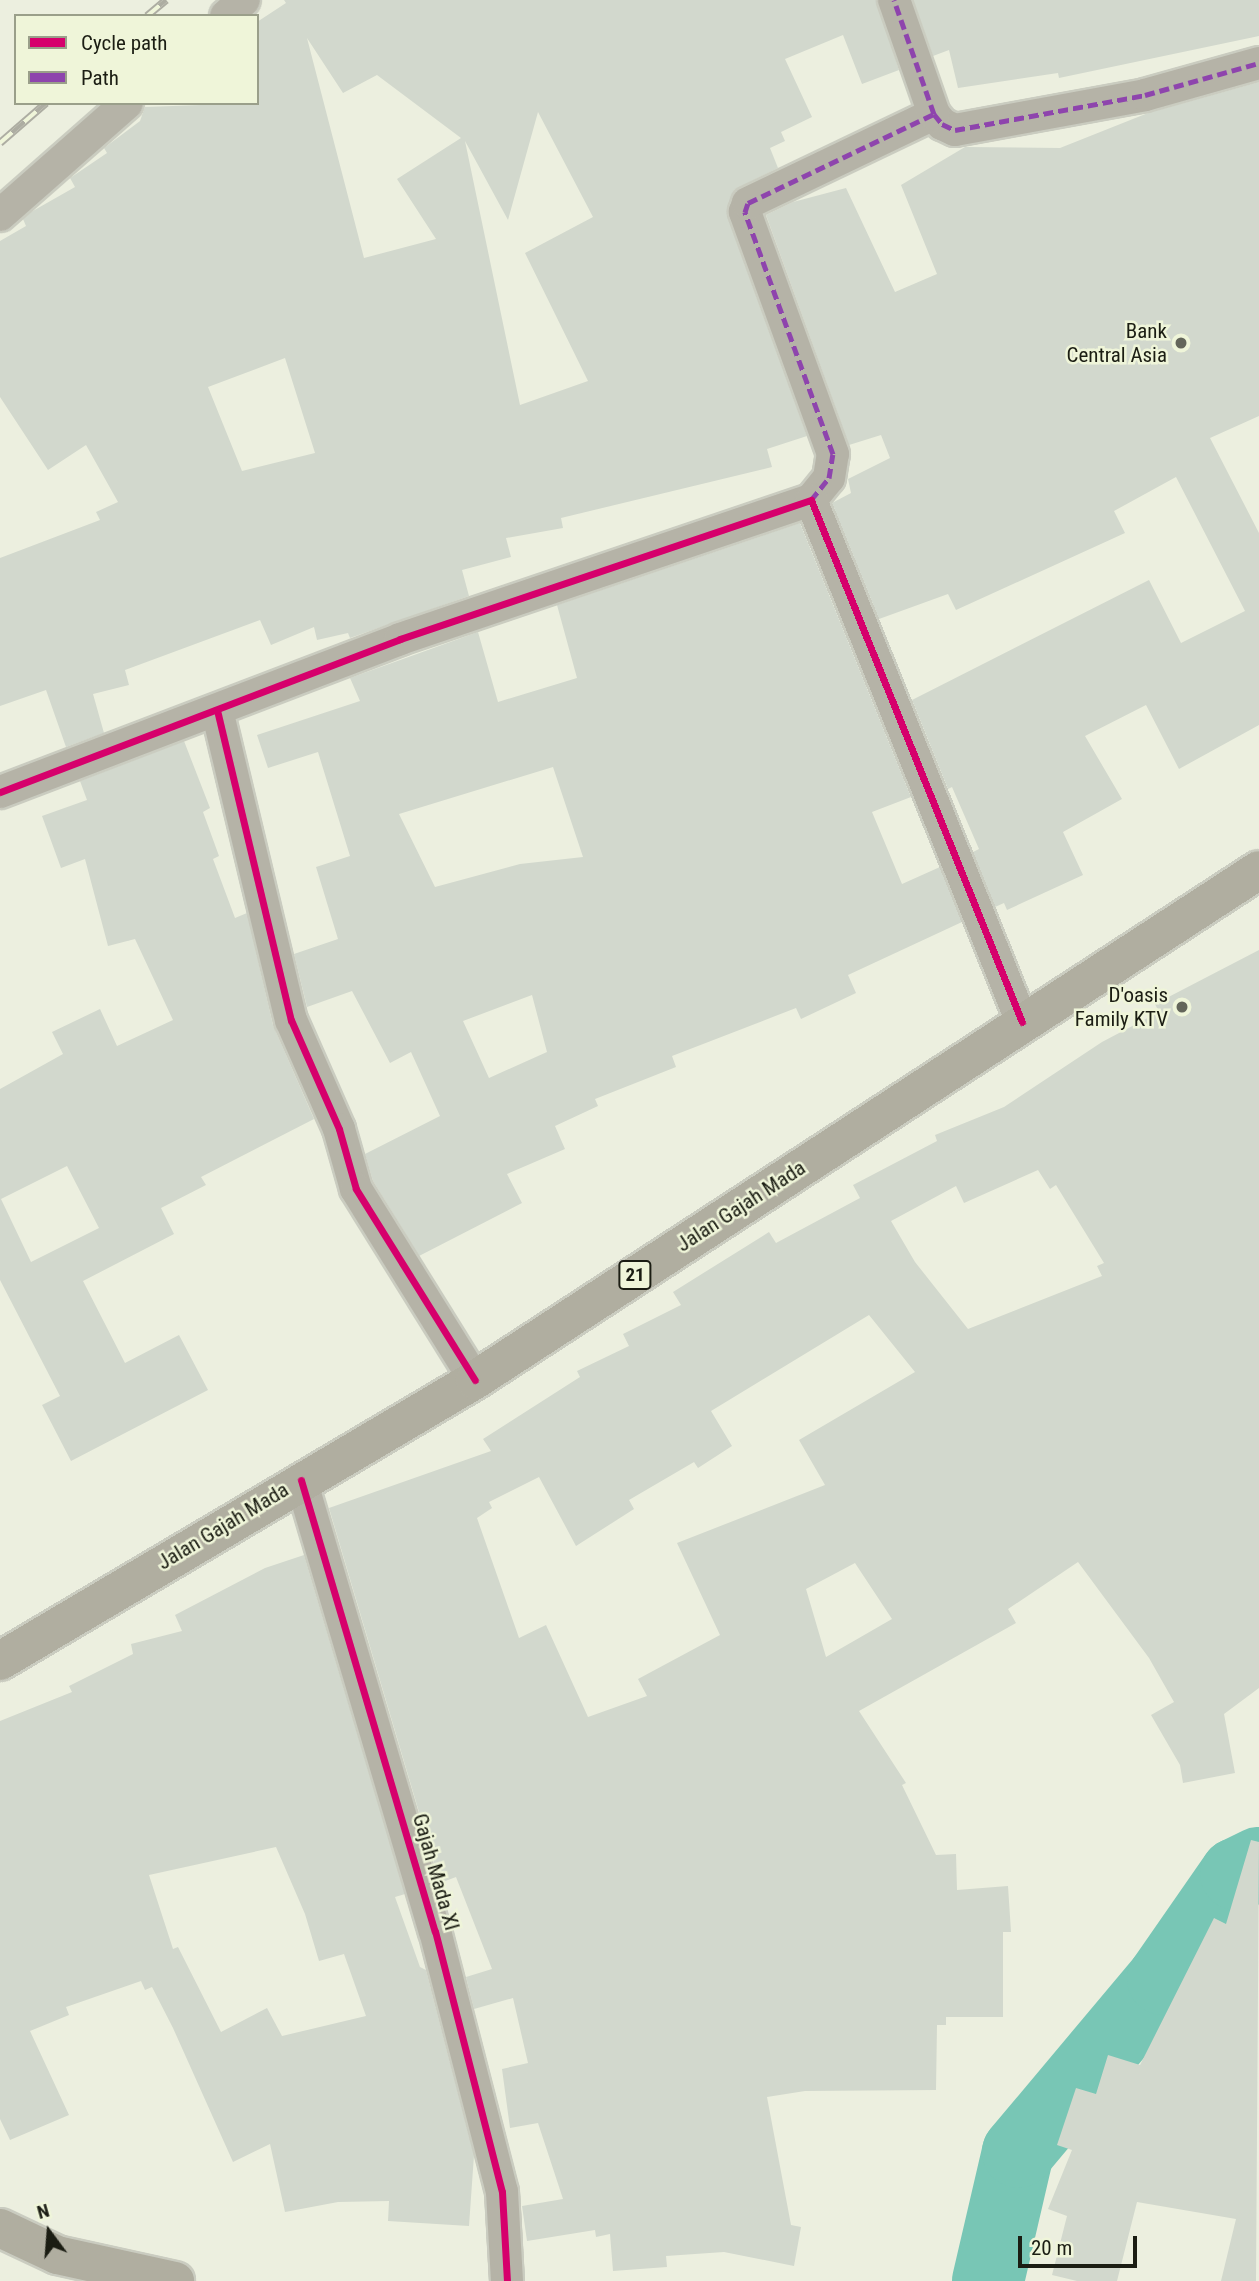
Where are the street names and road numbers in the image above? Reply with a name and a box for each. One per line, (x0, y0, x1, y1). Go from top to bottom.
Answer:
street label: Jalan Gajah Mada (672, 1155, 810, 1257)
road number: 21 (618, 1260, 652, 1290)
street label: Jalan Gajah Mada (153, 1477, 293, 1575)
street label: Gajah Mada XI (407, 1811, 465, 1933)

